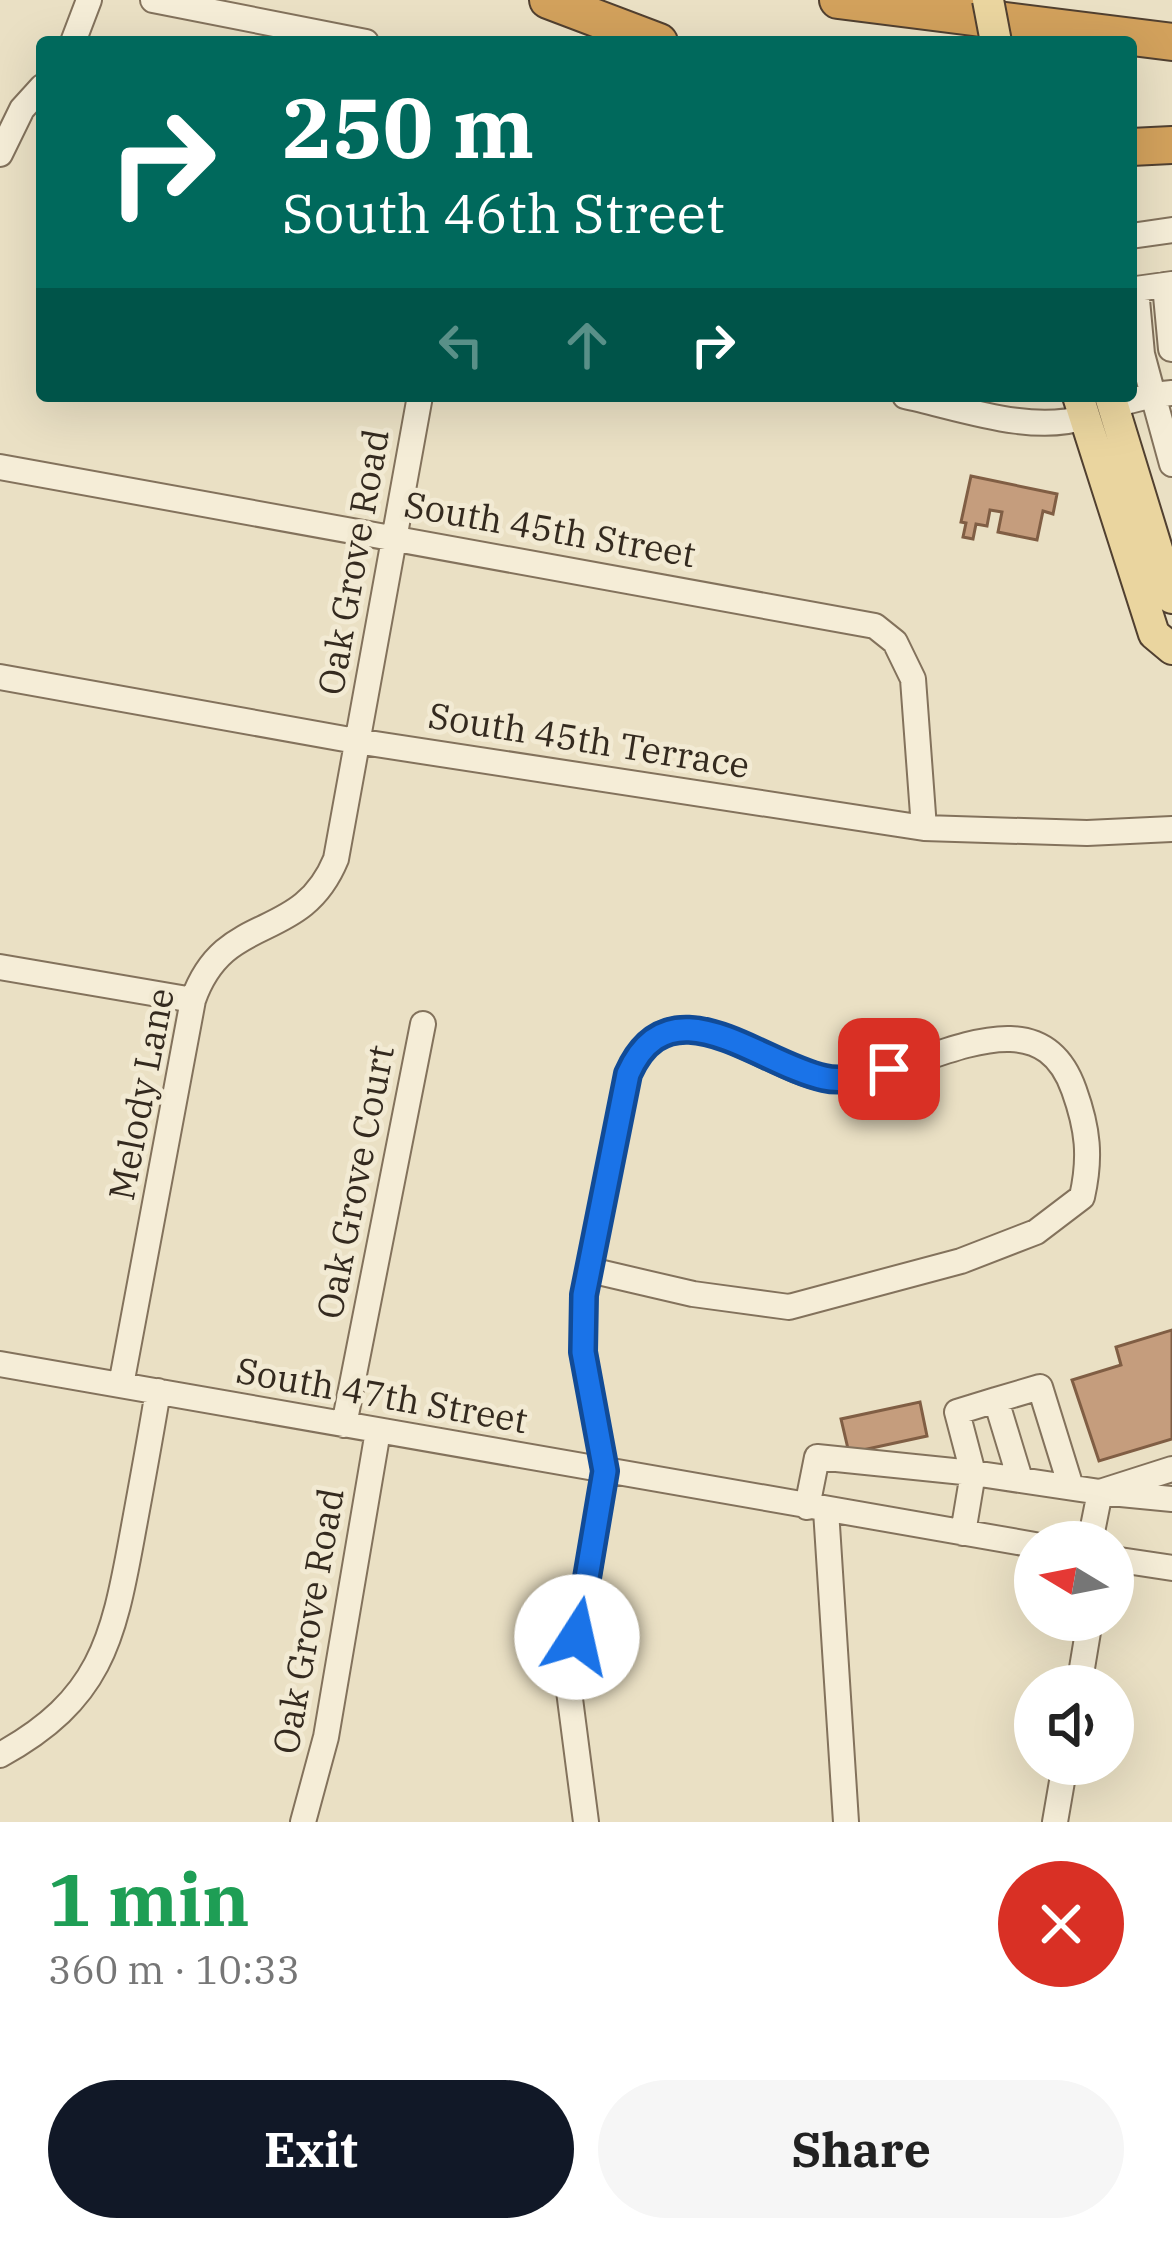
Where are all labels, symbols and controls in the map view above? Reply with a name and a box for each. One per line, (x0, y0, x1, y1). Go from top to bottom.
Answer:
text: 250 m (282, 72, 534, 181)
icon: right (84, 84, 240, 240)
text: South 46th Street (282, 178, 725, 248)
icon: left (428, 312, 494, 378)
icon: ahead (554, 312, 620, 378)
icon: right (680, 312, 746, 378)
street label: Oak Grove Road (306, 425, 399, 698)
street label: South 45th Street (401, 480, 699, 577)
street label: South 45th Terrace (425, 691, 753, 788)
street label: Melody Lane (97, 984, 184, 1204)
pin (838, 1018, 940, 1120)
icon: arrive (856, 1036, 922, 1102)
street label: Oak Grove Court (305, 1041, 404, 1323)
street label: South 47th Street (233, 1346, 531, 1443)
street label: Oak Grove Road (261, 1484, 354, 1757)
north arrow (1014, 1521, 1134, 1641)
map controls (1014, 1521, 1134, 1785)
position arrow (514, 1574, 640, 1700)
button: sound (1014, 1665, 1134, 1785)
text: 1 min (48, 1852, 250, 1946)
button: close (998, 1861, 1124, 1987)
text: 360 m · 10:33 (48, 1944, 300, 1995)
button: Exit (48, 2080, 574, 2218)
button: Share (598, 2080, 1124, 2218)

